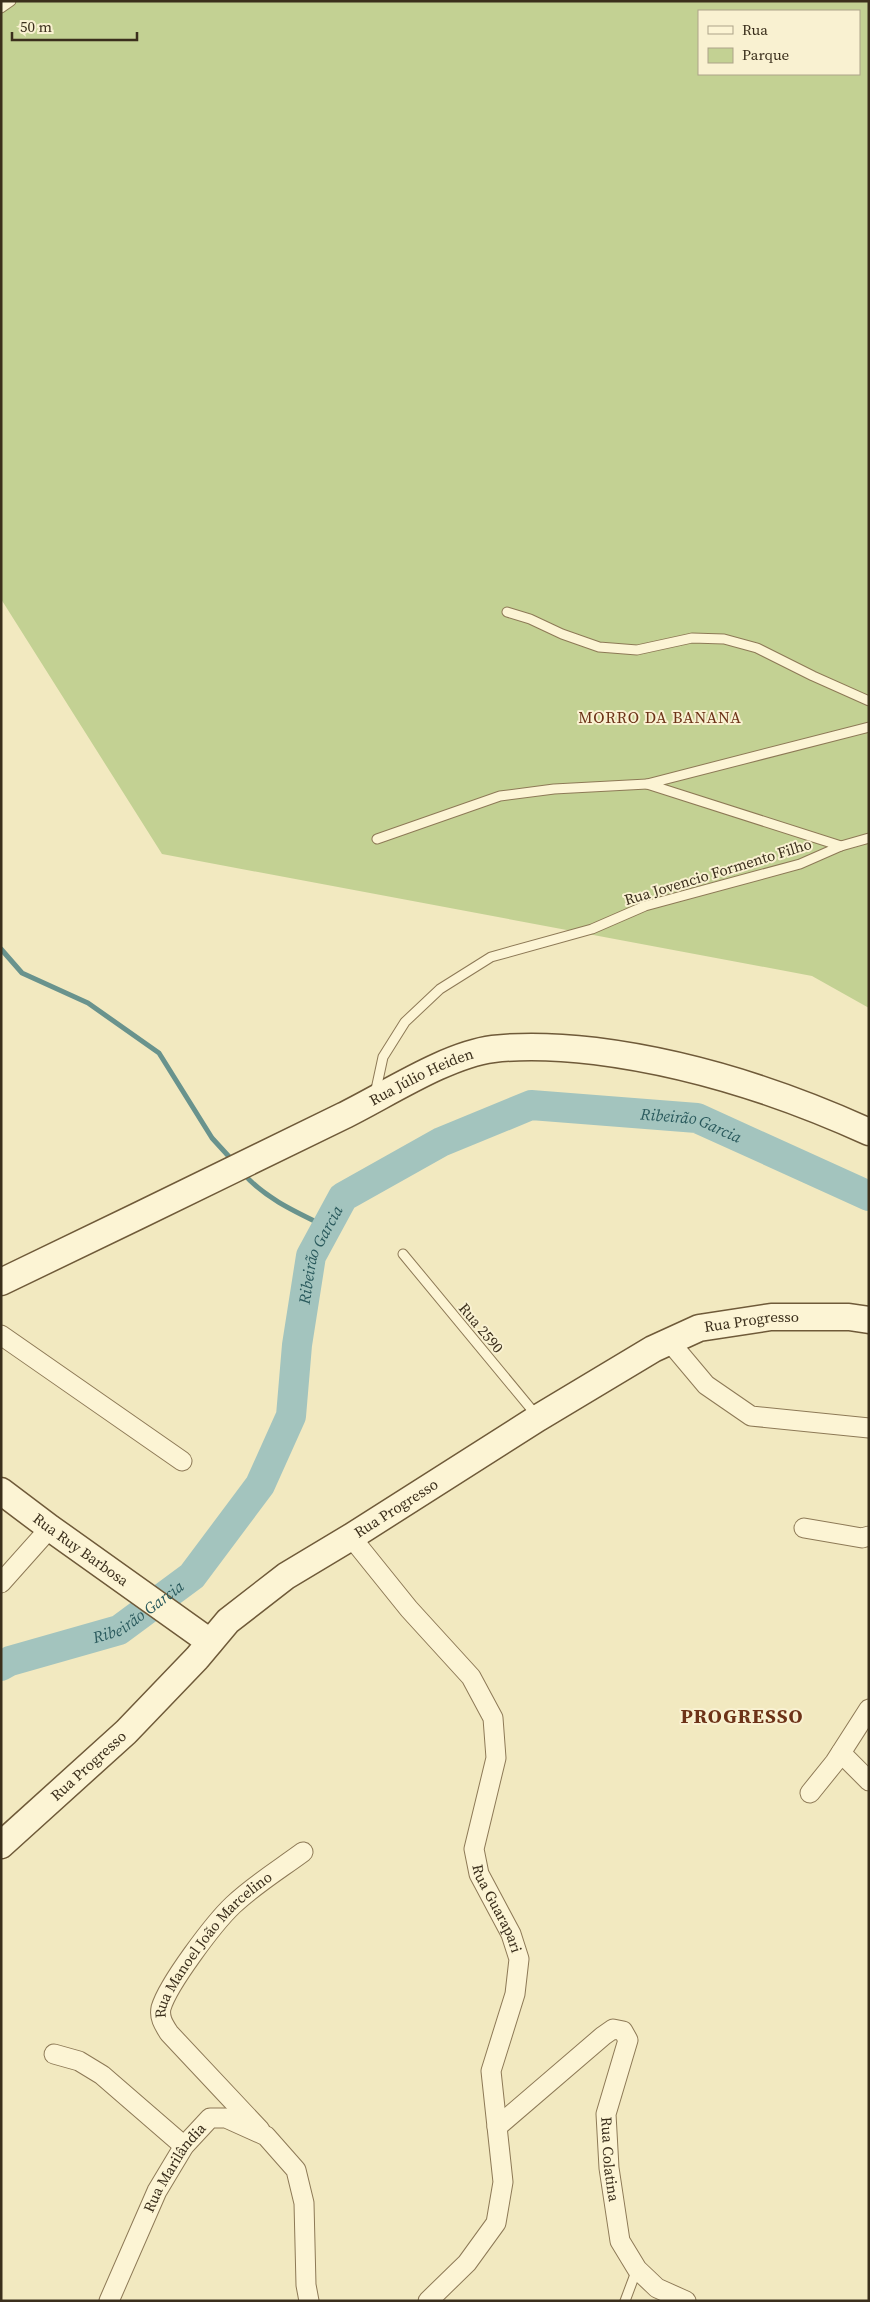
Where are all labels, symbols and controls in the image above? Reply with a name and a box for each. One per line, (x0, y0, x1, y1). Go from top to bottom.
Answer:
scale bar (12, 10, 138, 42)
legend (698, 10, 860, 75)
text: 50 m (20, 16, 52, 37)
text: Rua (742, 19, 768, 40)
text: Parque (742, 44, 790, 65)
district label: MORRO DA BANANA (578, 706, 742, 728)
street label: Rua Jovencio Formento Filho (622, 833, 814, 910)
street label: Rua Júlio Heiden (365, 1043, 476, 1110)
water label: Ribeirão Garcia (639, 1103, 746, 1148)
water label: Ribeirão Garcia (292, 1201, 348, 1306)
street label: Rua 2590 (454, 1298, 509, 1357)
street label: Rua Progresso (703, 1306, 799, 1337)
street label: Rua Progresso (350, 1473, 442, 1542)
street label: Rua Ruy Barbosa (29, 1508, 133, 1591)
water label: Ribeirão Garcia (89, 1575, 189, 1648)
district label: PROGRESSO (680, 1702, 804, 1730)
street label: Rua Progresso (46, 1726, 131, 1805)
street label: Rua Guarapari (467, 1862, 527, 1955)
street label: Rua Manoel João Marcelino (149, 1866, 276, 2019)
street label: Rua Colatina (596, 2116, 625, 2203)
street label: Rua Marilândia (138, 2118, 211, 2216)

